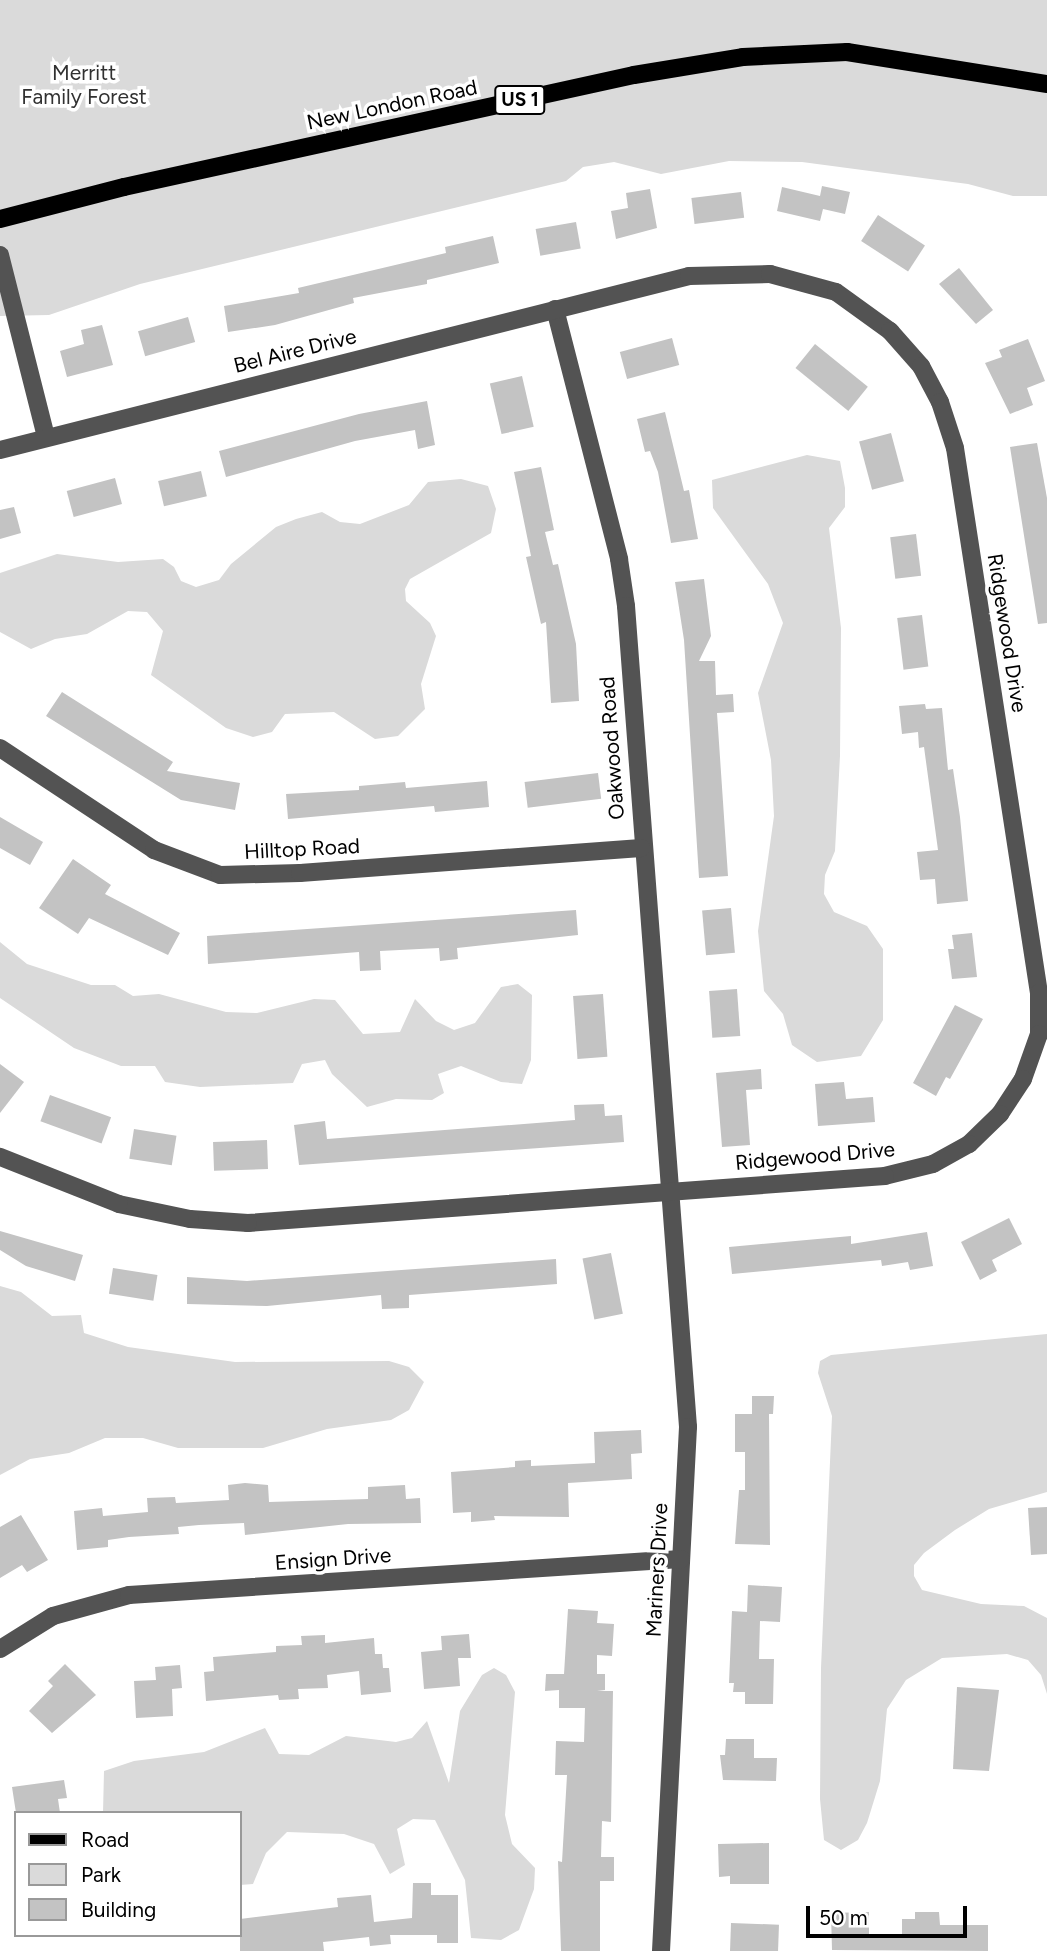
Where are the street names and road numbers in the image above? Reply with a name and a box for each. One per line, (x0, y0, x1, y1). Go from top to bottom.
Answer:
street label: New London Road (304, 75, 480, 135)
road number: US 1 (494, 85, 546, 116)
street label: Bel Aire Drive (231, 324, 359, 378)
street label: Ridgewood Drive (982, 552, 1032, 714)
street label: Oakwood Road (594, 675, 630, 821)
street label: Hilltop Road (243, 833, 361, 865)
street label: Ridgewood Drive (734, 1136, 896, 1176)
street label: Mariners Drive (641, 1502, 673, 1638)
street label: Ensign Drive (274, 1542, 392, 1576)

